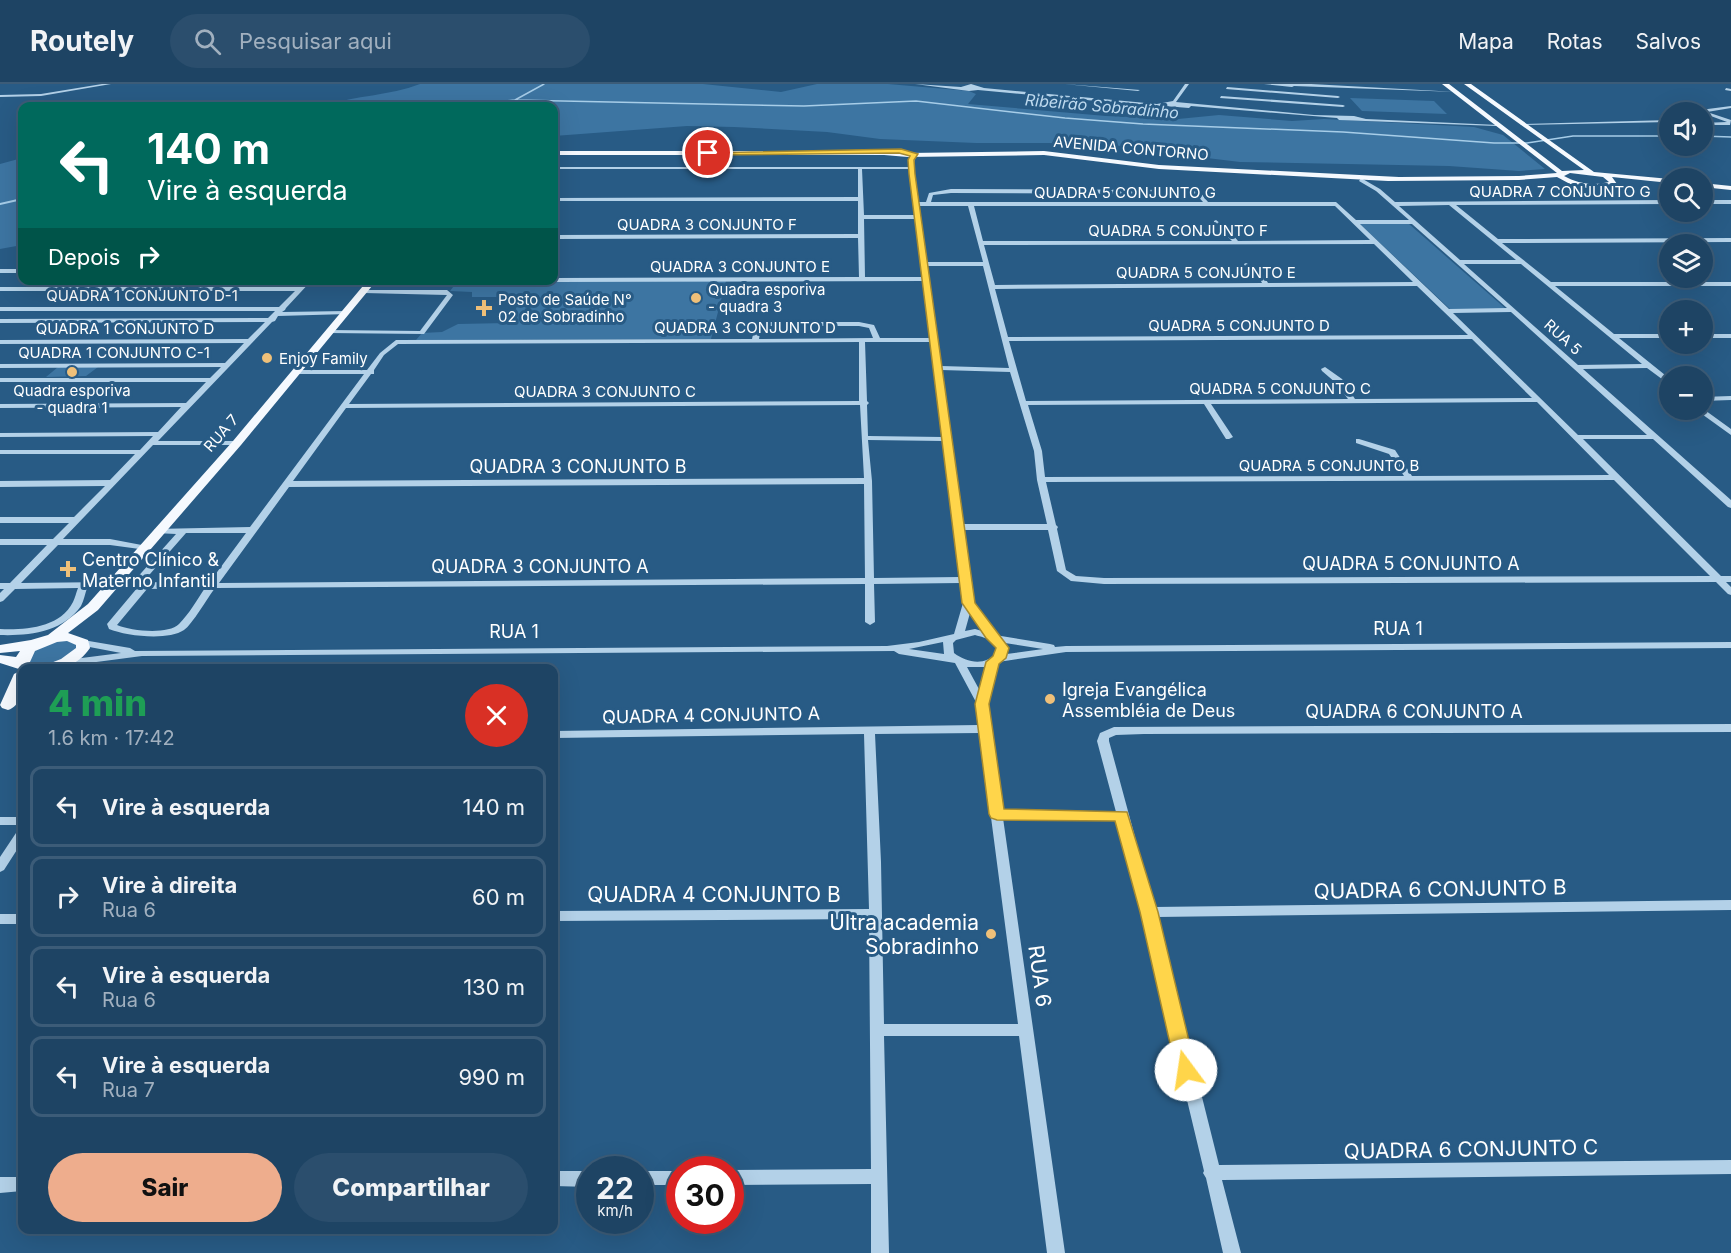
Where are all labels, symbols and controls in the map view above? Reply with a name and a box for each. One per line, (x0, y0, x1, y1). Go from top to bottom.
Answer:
search box (170, 14, 590, 68)
text: Routely (30, 24, 134, 58)
icon: search (191, 25, 224, 58)
text: Pesquisar aqui (239, 28, 392, 54)
text: Mapa (1458, 29, 1514, 54)
text: Rotas (1547, 29, 1602, 54)
text: Salvos (1635, 29, 1701, 54)
water label: Ribeirão Sobradinho (1024, 89, 1180, 123)
map controls (1659, 102, 1713, 420)
button: sound (1659, 102, 1713, 156)
text: 140 m (147, 123, 270, 174)
icon: left (48, 126, 126, 204)
pin (682, 127, 733, 178)
street label: AVENIDA CONTORNO (1053, 132, 1209, 164)
icon: arrive (691, 136, 724, 169)
button: search (1659, 168, 1713, 222)
text: Vire à esquerda (147, 174, 348, 207)
street label: QUADRA 7 CONJUNTO G (1469, 182, 1651, 201)
street label: QUADRA 5 CONJUNTO G (1034, 183, 1216, 202)
street label: QUADRA 3 CONJUNTO F (617, 215, 797, 234)
street label: QUADRA 5 CONJUNTO F (1088, 221, 1268, 240)
button: layers (1659, 234, 1713, 288)
icon: right (132, 240, 165, 273)
text: Depois (48, 244, 120, 270)
street label: QUADRA 3 CONJUNTO E (650, 257, 830, 276)
street label: QUADRA 5 CONJUNTO E (1116, 263, 1296, 282)
place label: Quadra esporiva - quadra 3 (708, 280, 825, 316)
street label: QUADRA 1 CONJUNTO D-1 (46, 286, 238, 305)
place label: Posto de Saúde N° 02 de Sobradinho (498, 290, 632, 326)
marker: Quadra esporiva - quadra 3 (689, 291, 703, 305)
marker: Posto de Saúde N° 02 de Sobradinho (475, 299, 493, 317)
button: + (1659, 300, 1713, 354)
street label: RUA 5 (1540, 315, 1586, 359)
street label: QUADRA 5 CONJUNTO D (1148, 316, 1330, 335)
street label: QUADRA 3 CONJUNTO D (654, 318, 836, 337)
street label: QUADRA 1 CONJUNTO D (36, 319, 214, 338)
street label: QUADRA 1 CONJUNTO C-1 (18, 343, 210, 362)
place label: Enjoy Family (279, 349, 368, 368)
marker: Enjoy Family (260, 351, 274, 365)
marker: Quadra esporiva - quadra 1 (65, 365, 79, 379)
button: − (1659, 366, 1713, 420)
street label: QUADRA 5 CONJUNTO C (1189, 379, 1371, 398)
place label: Quadra esporiva - quadra 1 (13, 381, 131, 417)
street label: QUADRA 3 CONJUNTO C (514, 382, 696, 401)
street label: RUA 7 (200, 410, 242, 456)
street label: QUADRA 3 CONJUNTO B (470, 456, 686, 477)
street label: QUADRA 5 CONJUNTO B (1239, 456, 1419, 475)
place label: Centro Clínico & Materno Infantil (82, 549, 219, 591)
street label: QUADRA 5 CONJUNTO A (1302, 553, 1520, 574)
street label: QUADRA 3 CONJUNTO A (431, 556, 649, 577)
marker: Centro Clínico & Materno Infantil (59, 560, 77, 578)
street label: RUA 1 (1373, 618, 1423, 639)
street label: RUA 1 (489, 621, 539, 642)
place label: Igreja Evangélica Assembléia de Deus (1062, 679, 1235, 721)
text: 4 min (48, 681, 147, 725)
button: close (465, 684, 528, 747)
marker: Igreja Evangélica Assembléia de Deus (1043, 692, 1057, 706)
street label: QUADRA 6 CONJUNTO A (1305, 701, 1523, 722)
street label: QUADRA 4 CONJUNTO A (602, 703, 820, 727)
text: 1.6 km · 17:42 (48, 726, 175, 750)
icon: left (51, 790, 84, 823)
text: Vire à esquerda (102, 794, 270, 820)
text: 140 m (463, 794, 525, 820)
text: Vire à direita (102, 872, 237, 898)
street label: QUADRA 6 CONJUNTO B (1313, 874, 1567, 904)
icon: right (51, 880, 84, 913)
street label: QUADRA 4 CONJUNTO B (587, 882, 841, 907)
text: 60 m (472, 884, 525, 910)
text: Rua 6 (102, 898, 156, 922)
place label: Ultra academia Sobradinho (829, 910, 979, 959)
marker: Ultra academia Sobradinho (984, 927, 998, 941)
street label: RUA 6 (1023, 943, 1057, 1009)
text: Vire à esquerda (102, 962, 270, 988)
icon: left (51, 970, 84, 1003)
text: 130 m (463, 974, 525, 1000)
text: Rua 6 (102, 988, 156, 1012)
position arrow (1154, 1038, 1218, 1102)
text: Vire à esquerda (102, 1052, 270, 1078)
icon: left (51, 1060, 84, 1093)
text: 990 m (458, 1064, 525, 1090)
text: Rua 7 (102, 1078, 155, 1102)
street label: QUADRA 6 CONJUNTO C (1343, 1134, 1599, 1164)
button: Sair (48, 1153, 282, 1222)
button: Compartilhar (294, 1153, 528, 1222)
speed limit sign: 30 (666, 1156, 744, 1234)
text: 22 (596, 1170, 634, 1206)
text: km/h (597, 1201, 633, 1220)

